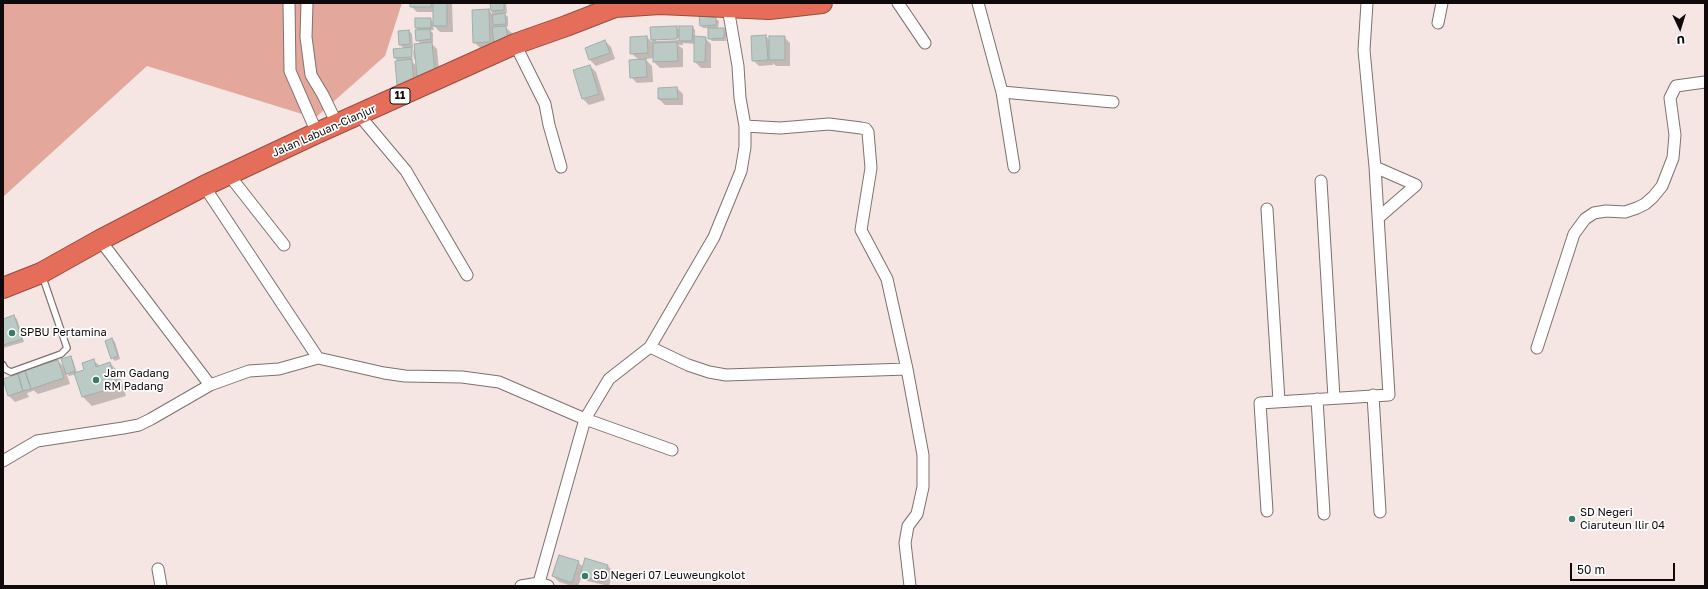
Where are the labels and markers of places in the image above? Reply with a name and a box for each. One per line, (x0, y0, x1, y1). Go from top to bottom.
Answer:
place label: SPBU Pertamina (20, 326, 107, 340)
marker: SPBU Pertamina (7, 328, 17, 338)
place label: Jam Gadang RM Padang (104, 367, 169, 393)
marker: Jam Gadang RM Padang (91, 375, 101, 385)
place label: SD Negeri Ciaruteun Ilir 04 (1580, 506, 1665, 532)
marker: SD Negeri Ciaruteun Ilir 04 (1567, 514, 1577, 524)
place label: SD Negeri 07 Leuweungkolot (593, 569, 745, 583)
marker: SD Negeri 07 Leuweungkolot (580, 571, 590, 581)

